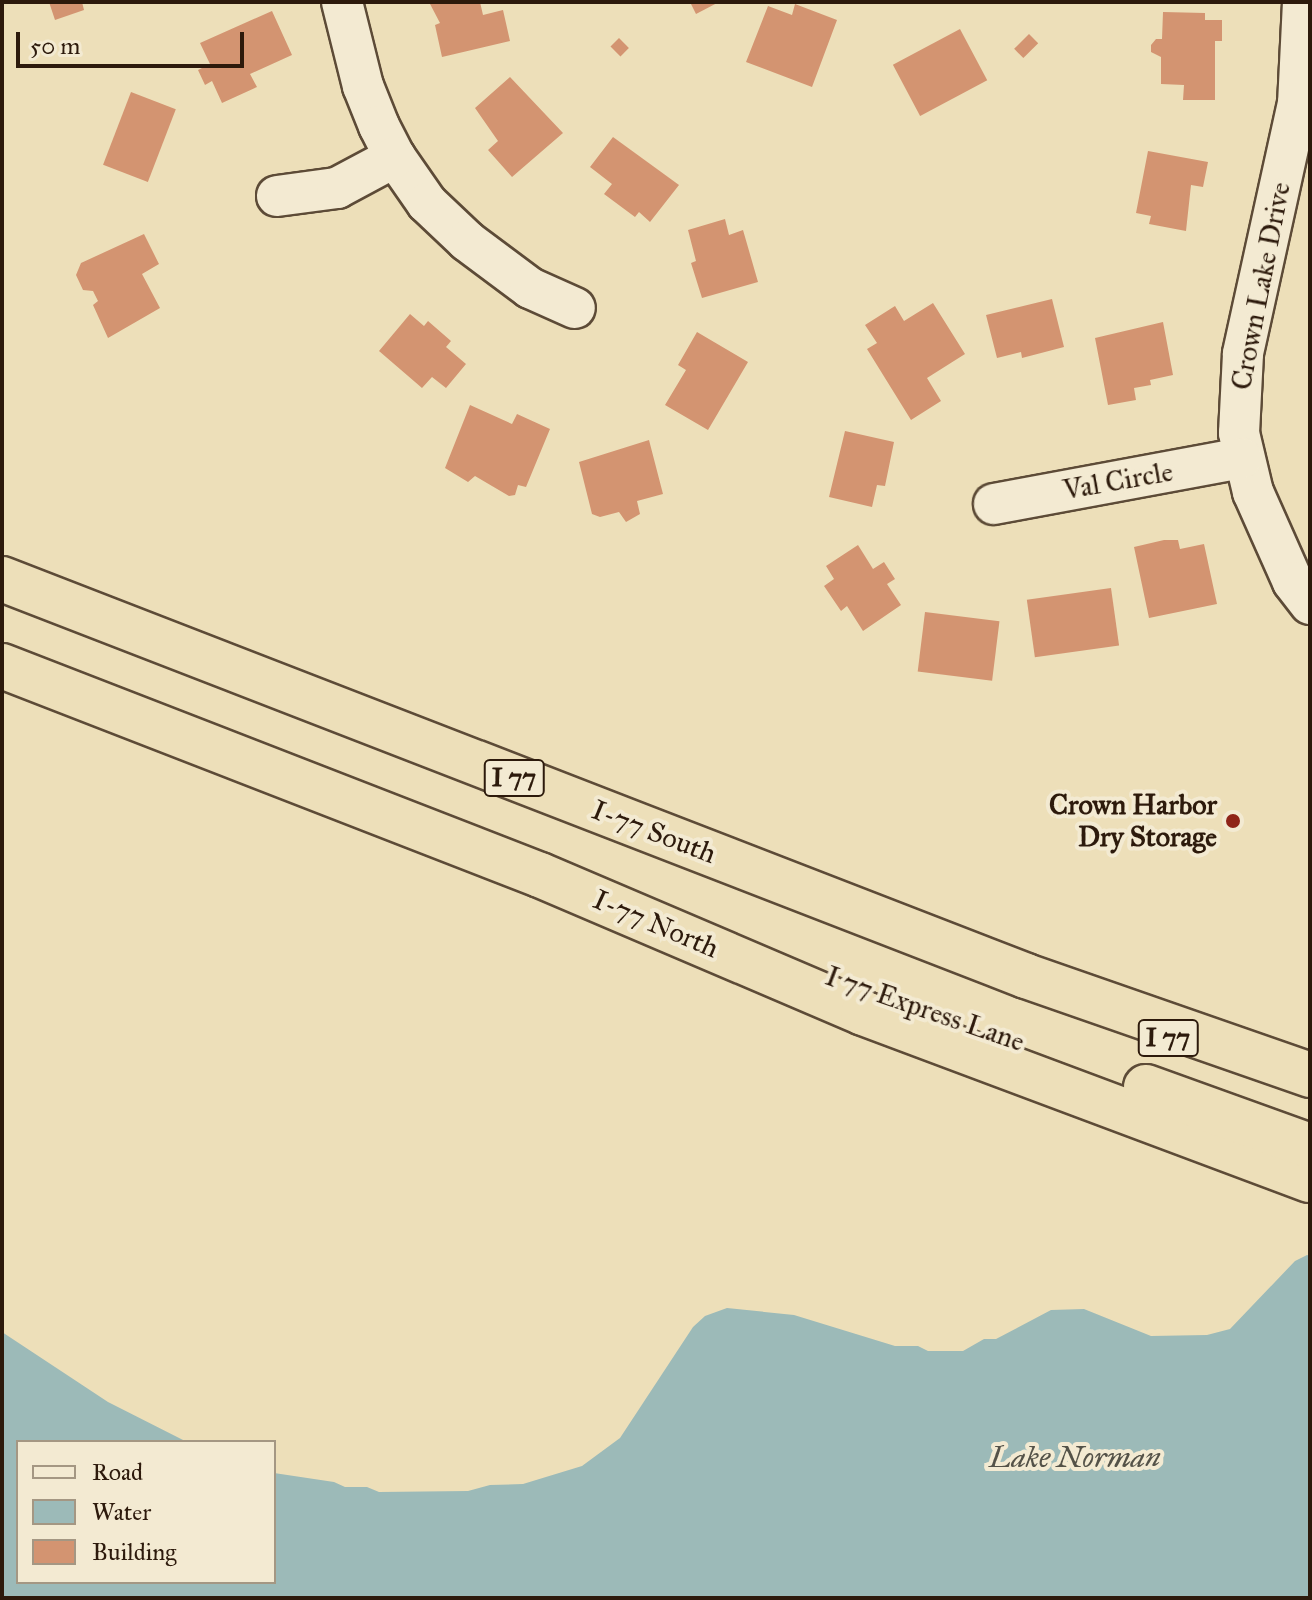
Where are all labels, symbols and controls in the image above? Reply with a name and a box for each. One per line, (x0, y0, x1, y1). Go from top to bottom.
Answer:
scale bar (20, 16, 248, 66)
text: 50 m (30, 31, 80, 61)
street label: Crown Lake Drive (1224, 179, 1298, 393)
street label: Val Circle (1060, 455, 1176, 507)
road number: I 77 (482, 756, 546, 800)
place label: Crown Harbor Dry Storage (1049, 788, 1217, 854)
street label: I-77 South (587, 793, 721, 871)
marker: Crown Harbor Dry Storage (1224, 812, 1242, 830)
street label: I-77 North (588, 883, 724, 965)
street label: I 77 Express Lane (821, 959, 1029, 1059)
road number: I 77 (1136, 1016, 1200, 1060)
water label: Lake Norman (989, 1439, 1161, 1475)
legend (16, 1440, 276, 1584)
text: Road (92, 1457, 143, 1487)
text: Water (92, 1497, 151, 1527)
text: Building (92, 1537, 177, 1567)

